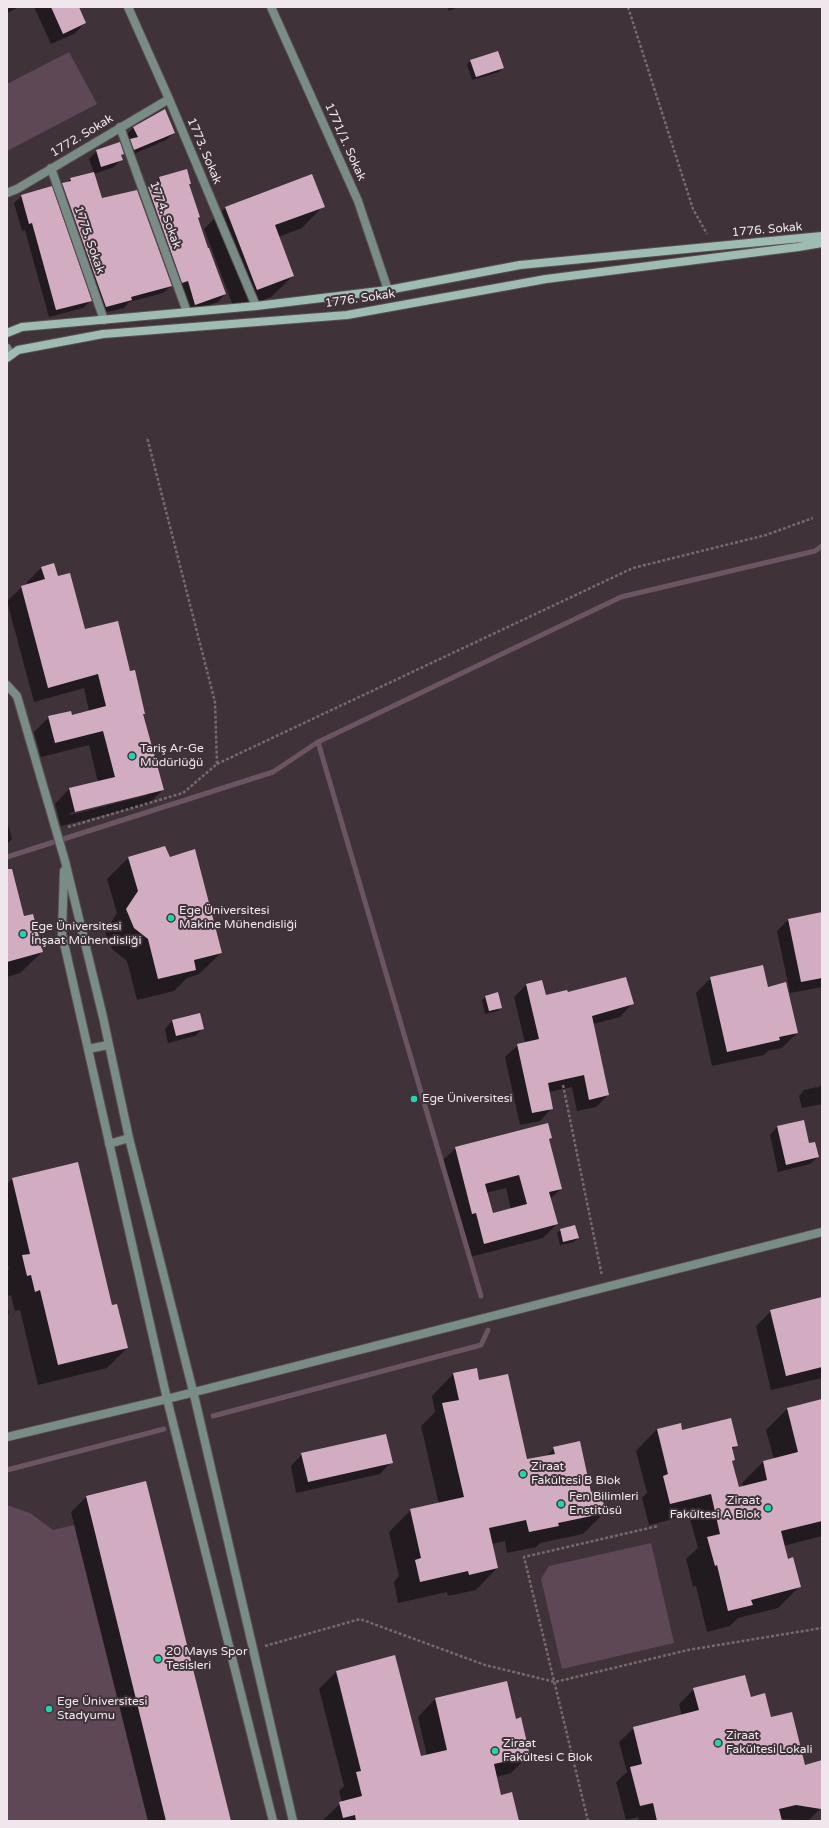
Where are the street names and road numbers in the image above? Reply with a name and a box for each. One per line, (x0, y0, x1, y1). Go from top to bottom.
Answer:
street label: 1771/1. Sokak (321, 101, 369, 183)
street label: 1772. Sokak (48, 112, 116, 160)
street label: 1773. Sokak (184, 116, 224, 186)
street label: 1774. Sokak (146, 179, 184, 251)
street label: 1775. Sokak (71, 204, 107, 276)
street label: 1776. Sokak (731, 220, 803, 240)
street label: 1776. Sokak (324, 287, 396, 311)

